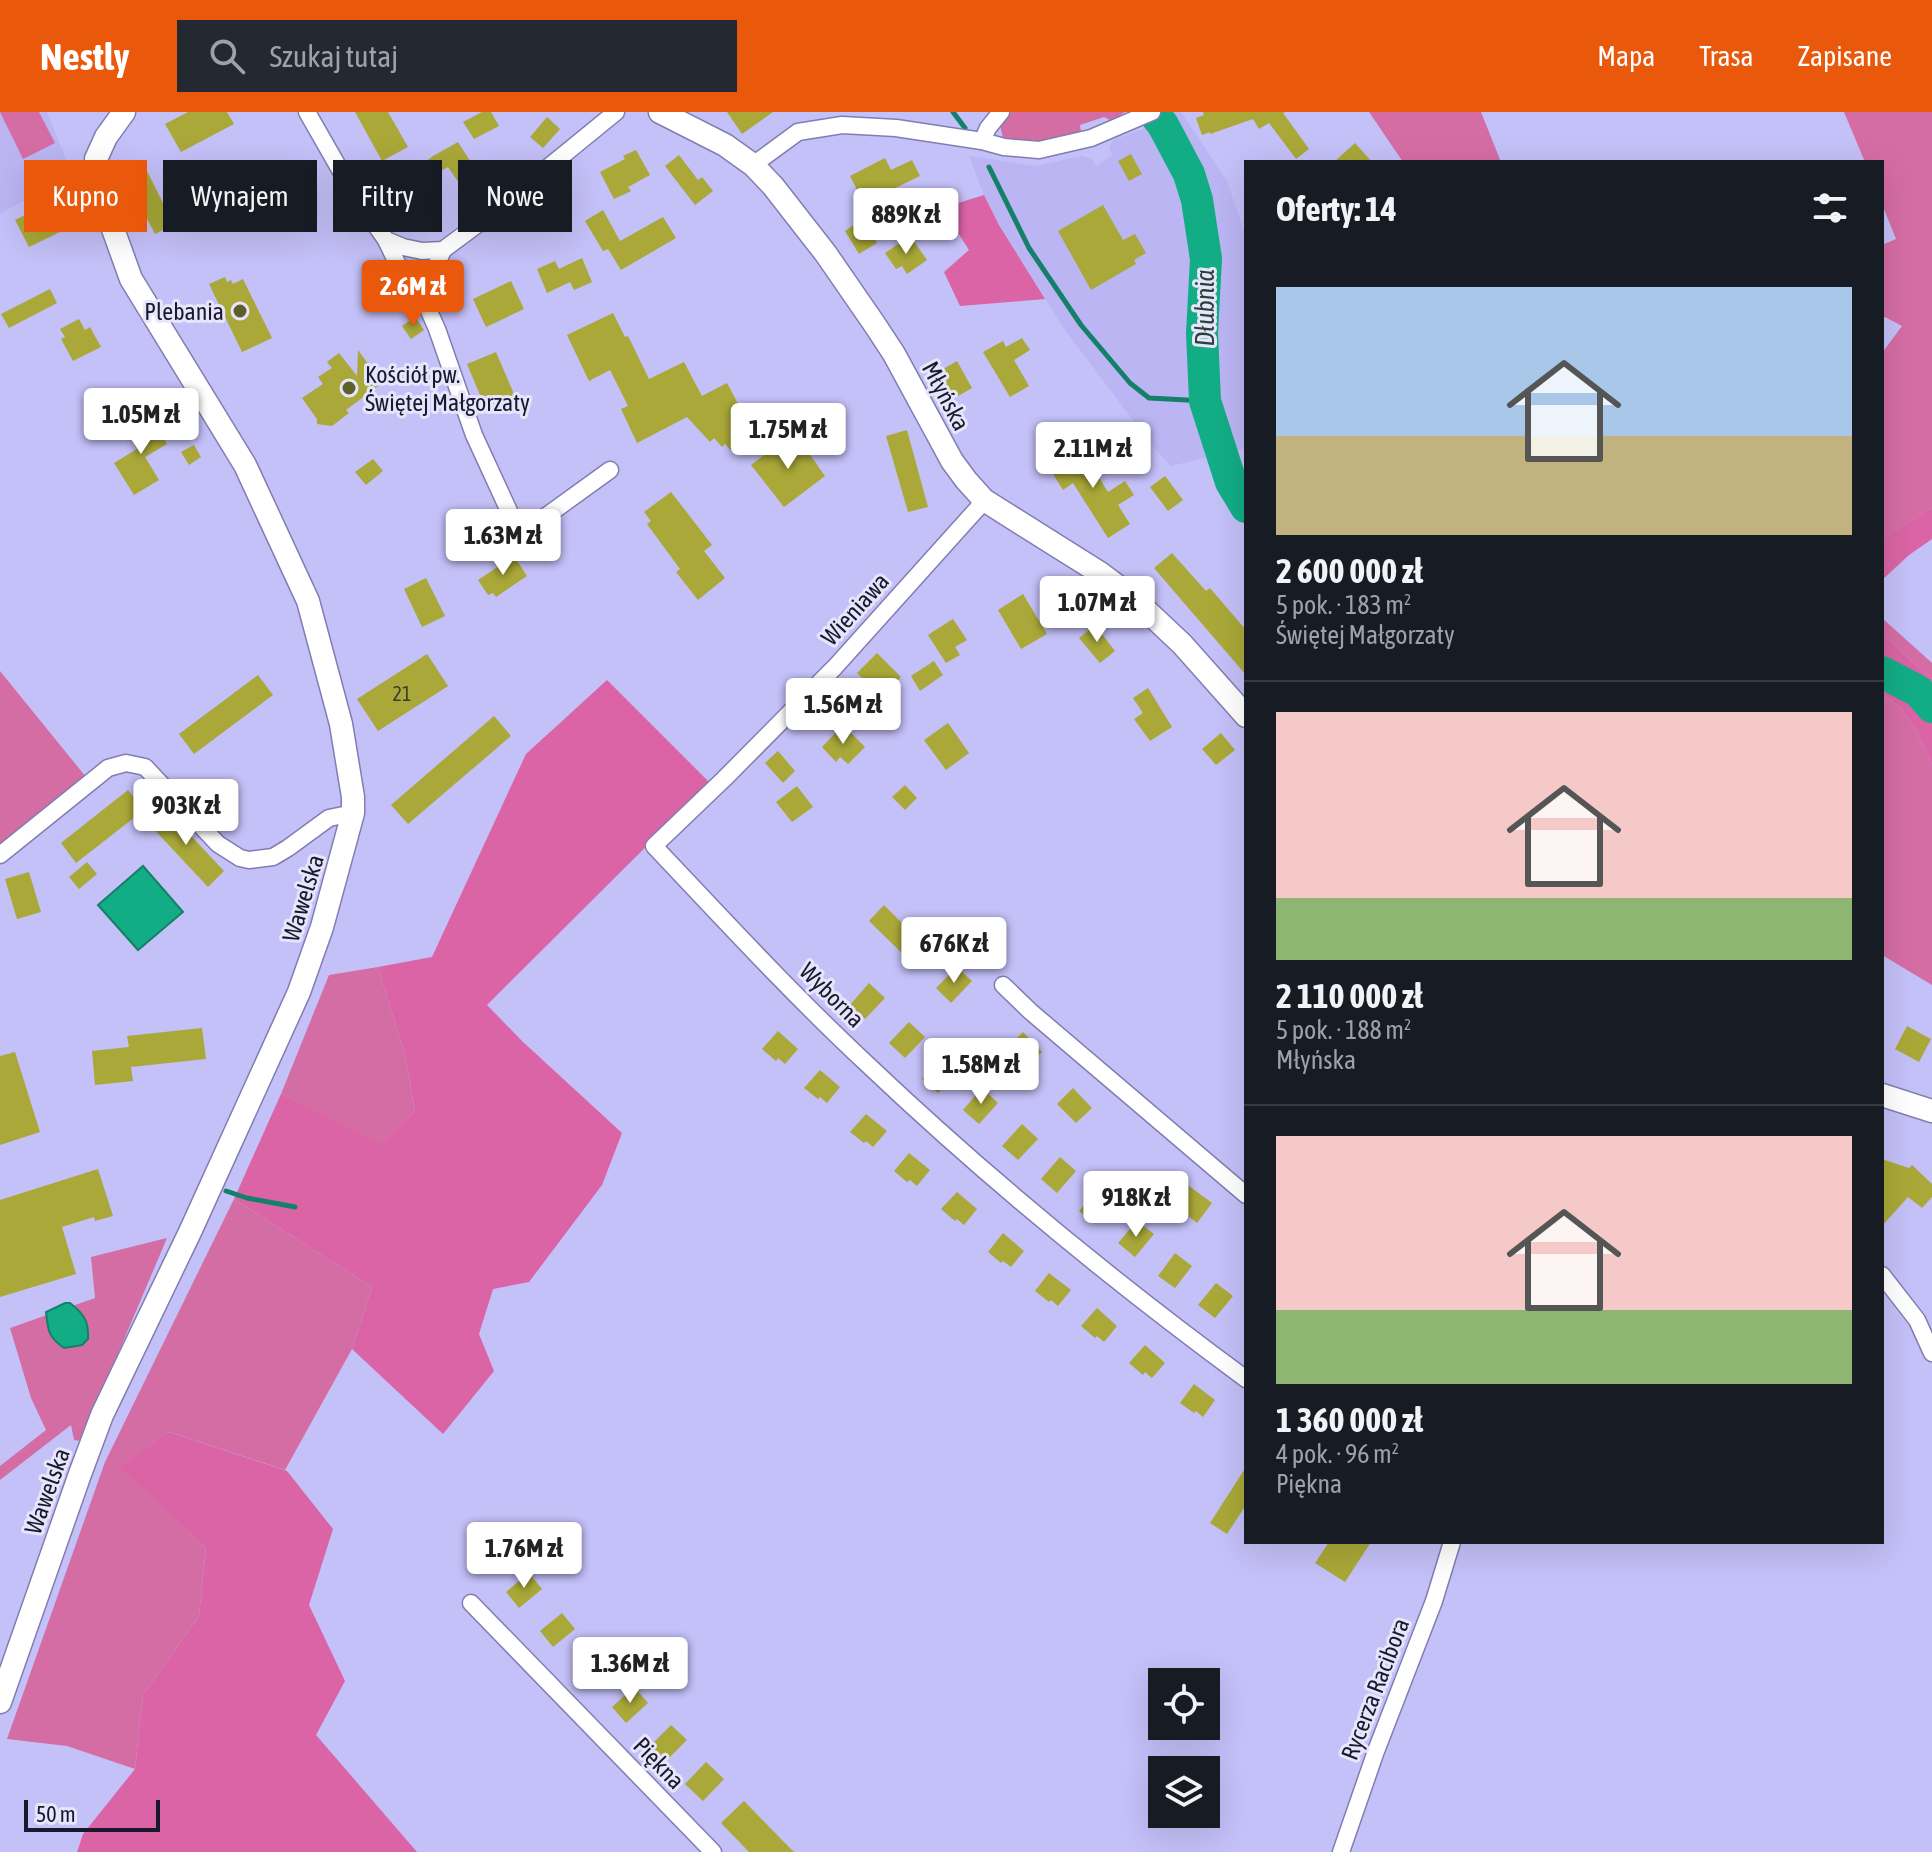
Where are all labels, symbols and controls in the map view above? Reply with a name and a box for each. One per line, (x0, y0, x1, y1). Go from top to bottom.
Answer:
search box (177, 20, 737, 92)
icon: search (205, 34, 249, 78)
text: Nestly (40, 35, 129, 78)
text: Szukaj tutaj (269, 39, 398, 73)
text: Mapa (1597, 40, 1655, 72)
text: Trasa (1699, 40, 1753, 72)
text: Zapisane (1797, 40, 1892, 72)
chip: Kupno (24, 160, 147, 232)
chip: Wynajem (163, 160, 317, 232)
chip: Filtry (333, 160, 442, 232)
chip: Nowe (458, 160, 572, 232)
icon: filters (1808, 186, 1852, 230)
pin: 889K zł (832, 188, 980, 256)
text: Oferty: 14 (1276, 189, 1397, 228)
text: 889K zł (871, 199, 941, 229)
pin: 2.6M zł (339, 260, 487, 328)
water label: Dłubnia (1190, 269, 1220, 347)
text: 2.6M zł (380, 271, 446, 301)
place label: Plebania (144, 298, 224, 325)
marker: Plebania (231, 302, 249, 320)
icon: home (1492, 339, 1636, 483)
street label: Młyńska (917, 357, 975, 435)
place label: Kościół pw. Świętej Małgorzaty (365, 361, 530, 416)
marker: Kościół pw. Świętej Małgorzaty (340, 379, 358, 397)
pin: 1.05M zł (58, 388, 224, 456)
text: 1.05M zł (102, 399, 180, 429)
pin: 1.75M zł (705, 403, 871, 471)
text: 1.75M zł (749, 414, 827, 444)
pin: 2.11M zł (1010, 422, 1176, 490)
text: 2.11M zł (1054, 433, 1132, 463)
pin: 1.63M zł (420, 509, 586, 577)
text: 1.63M zł (464, 520, 542, 550)
text: 2 600 000 zł (1276, 551, 1423, 590)
street label: Wieniawa (816, 567, 894, 651)
pin: 1.07M zł (1014, 576, 1180, 644)
text: 1.07M zł (1058, 587, 1136, 617)
text: 5 pok. · 183 m² (1276, 590, 1411, 620)
text: Świętej Małgorzaty (1276, 620, 1455, 650)
pin: 1.56M zł (760, 678, 926, 746)
house number: 21 (393, 682, 411, 705)
text: 1.56M zł (804, 689, 882, 719)
icon: home (1492, 764, 1636, 908)
pin: 903K zł (112, 779, 260, 847)
text: 903K zł (151, 790, 221, 820)
street label: Wawelska (277, 851, 329, 945)
pin: 676K zł (880, 917, 1028, 985)
text: 676K zł (919, 928, 989, 958)
street label: Wyborna (794, 957, 870, 1033)
text: 2 110 000 zł (1276, 976, 1423, 1015)
text: 5 pok. · 188 m² (1276, 1015, 1411, 1045)
pin: 1.58M zł (898, 1038, 1064, 1106)
text: Młyńska (1276, 1045, 1356, 1075)
text: 1.58M zł (942, 1049, 1020, 1079)
pin: 918K zł (1062, 1171, 1210, 1239)
text: 918K zł (1101, 1182, 1171, 1212)
icon: home (1492, 1188, 1636, 1332)
text: 1 360 000 zł (1276, 1400, 1423, 1439)
text: 4 pok. · 96 m² (1276, 1439, 1399, 1469)
street label: Wawelska (19, 1444, 75, 1538)
text: Piękna (1276, 1469, 1342, 1499)
pin: 1.76M zł (441, 1522, 607, 1590)
text: 1.76M zł (485, 1533, 563, 1563)
street label: Rycerza Racibora (1336, 1614, 1414, 1764)
pin: 1.36M zł (547, 1637, 713, 1705)
text: 1.36M zł (591, 1648, 669, 1678)
map controls (1148, 1668, 1220, 1828)
button: locate (1148, 1668, 1220, 1740)
street label: Piękna (628, 1732, 690, 1794)
button: layers (1148, 1756, 1220, 1828)
scale bar (24, 1796, 160, 1832)
text: 50 m (36, 1801, 76, 1827)

